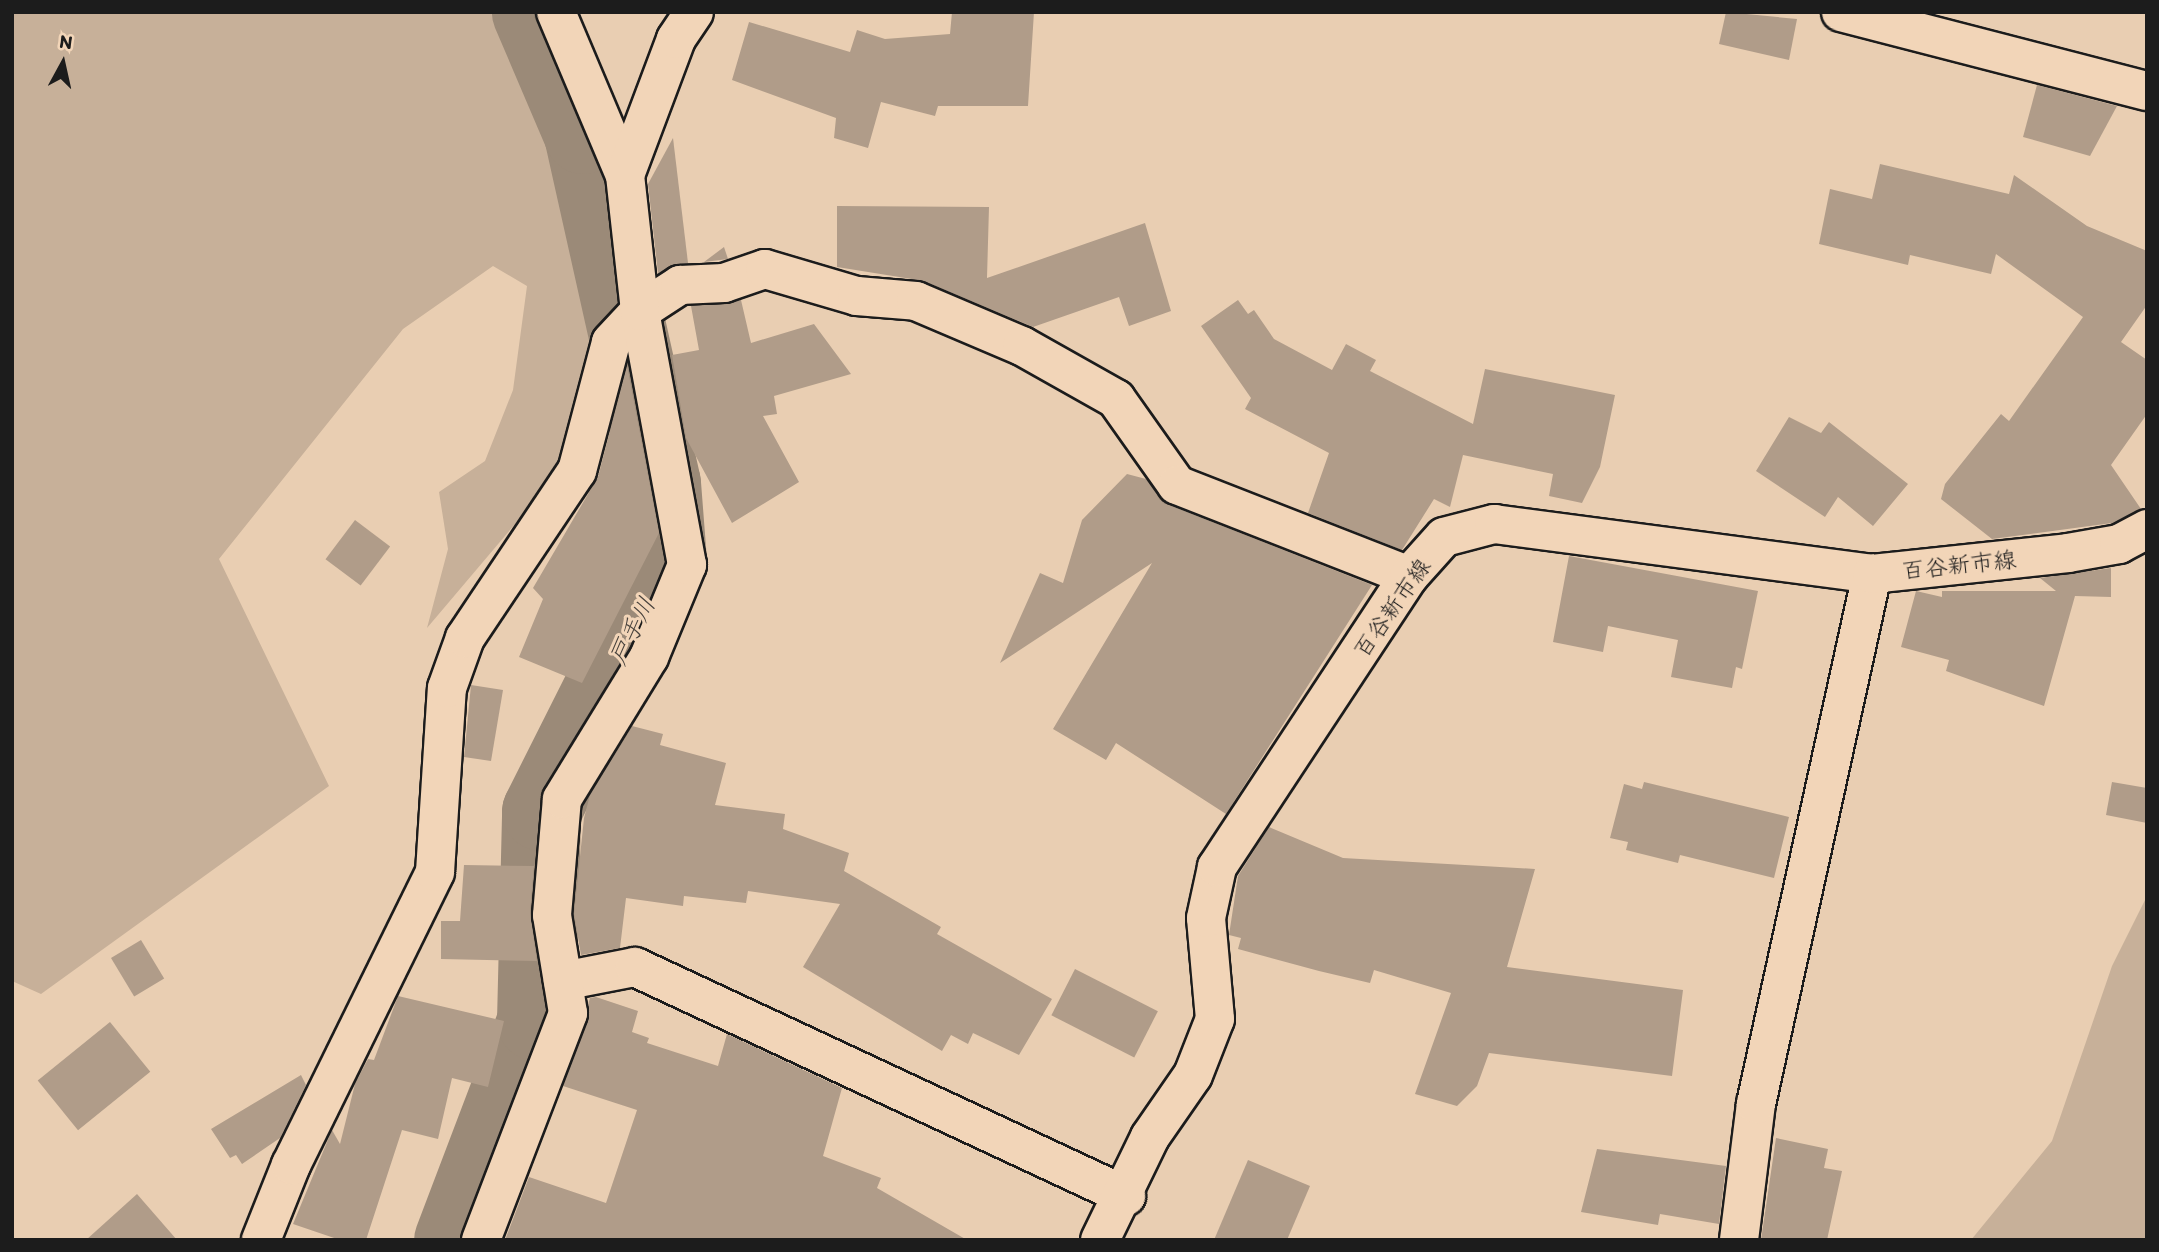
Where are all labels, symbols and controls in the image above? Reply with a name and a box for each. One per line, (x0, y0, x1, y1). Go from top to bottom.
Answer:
north arrow (28, 28, 98, 98)
text: N (58, 29, 74, 54)
street label: 百谷新市線 (1900, 545, 2018, 585)
street label: 百谷新市線 (1348, 553, 1436, 663)
water label: 戸手川 (603, 592, 661, 670)

